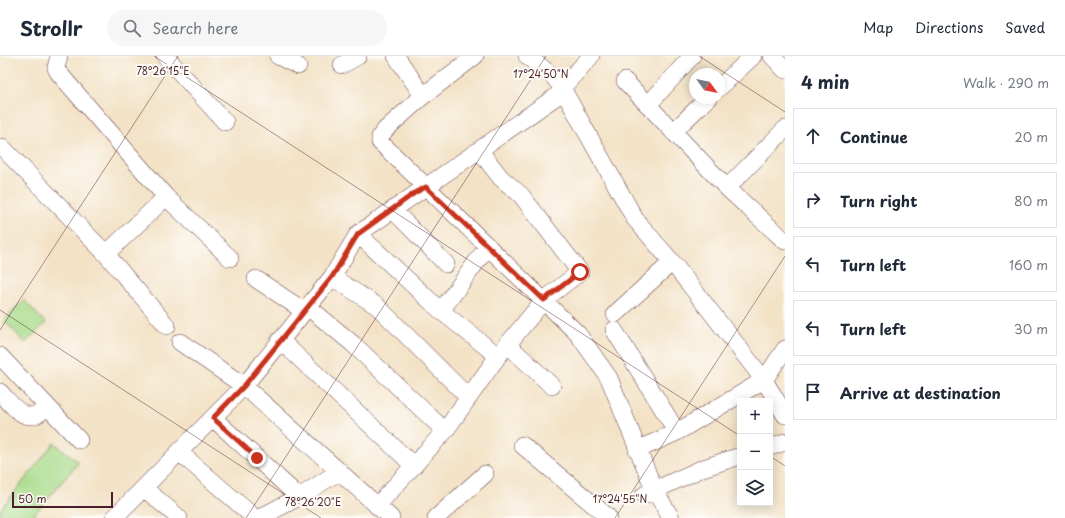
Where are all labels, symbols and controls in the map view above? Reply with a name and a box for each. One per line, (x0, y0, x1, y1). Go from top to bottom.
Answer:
search box (107, 10, 387, 46)
text: Strollr (20, 14, 83, 42)
text: Search here (153, 16, 238, 39)
icon: search (121, 17, 143, 39)
text: Map (863, 17, 893, 38)
text: Directions (915, 17, 983, 38)
text: Saved (1005, 17, 1045, 38)
text: 78°26'15"E (136, 63, 190, 78)
text: 17°24'50"N (513, 66, 569, 81)
north arrow (689, 68, 725, 104)
text: 4 min (801, 69, 849, 95)
text: Walk · 290 m (963, 73, 1049, 92)
icon: ahead (802, 125, 824, 147)
text: Continue (840, 125, 908, 148)
text: 20 m (1014, 127, 1048, 146)
icon: right (802, 189, 824, 211)
text: Turn right (840, 189, 917, 212)
text: 80 m (1014, 191, 1048, 210)
icon: left (802, 253, 824, 275)
text: Turn left (840, 253, 906, 276)
text: 160 m (1009, 255, 1048, 274)
route start (571, 263, 589, 281)
icon: left (802, 317, 824, 339)
text: Turn left (840, 317, 906, 340)
text: 30 m (1014, 319, 1048, 338)
icon: arrive (802, 381, 824, 403)
text: Arrive at destination (840, 381, 1001, 404)
map controls (737, 398, 773, 506)
button: + (737, 398, 773, 434)
button: − (737, 434, 773, 470)
route end (248, 449, 266, 467)
button: layers (737, 470, 773, 506)
scale bar (12, 490, 113, 509)
text: 50 m (18, 490, 47, 507)
text: 17°24'55"N (593, 491, 647, 506)
text: 78°26'20"E (285, 494, 341, 509)

